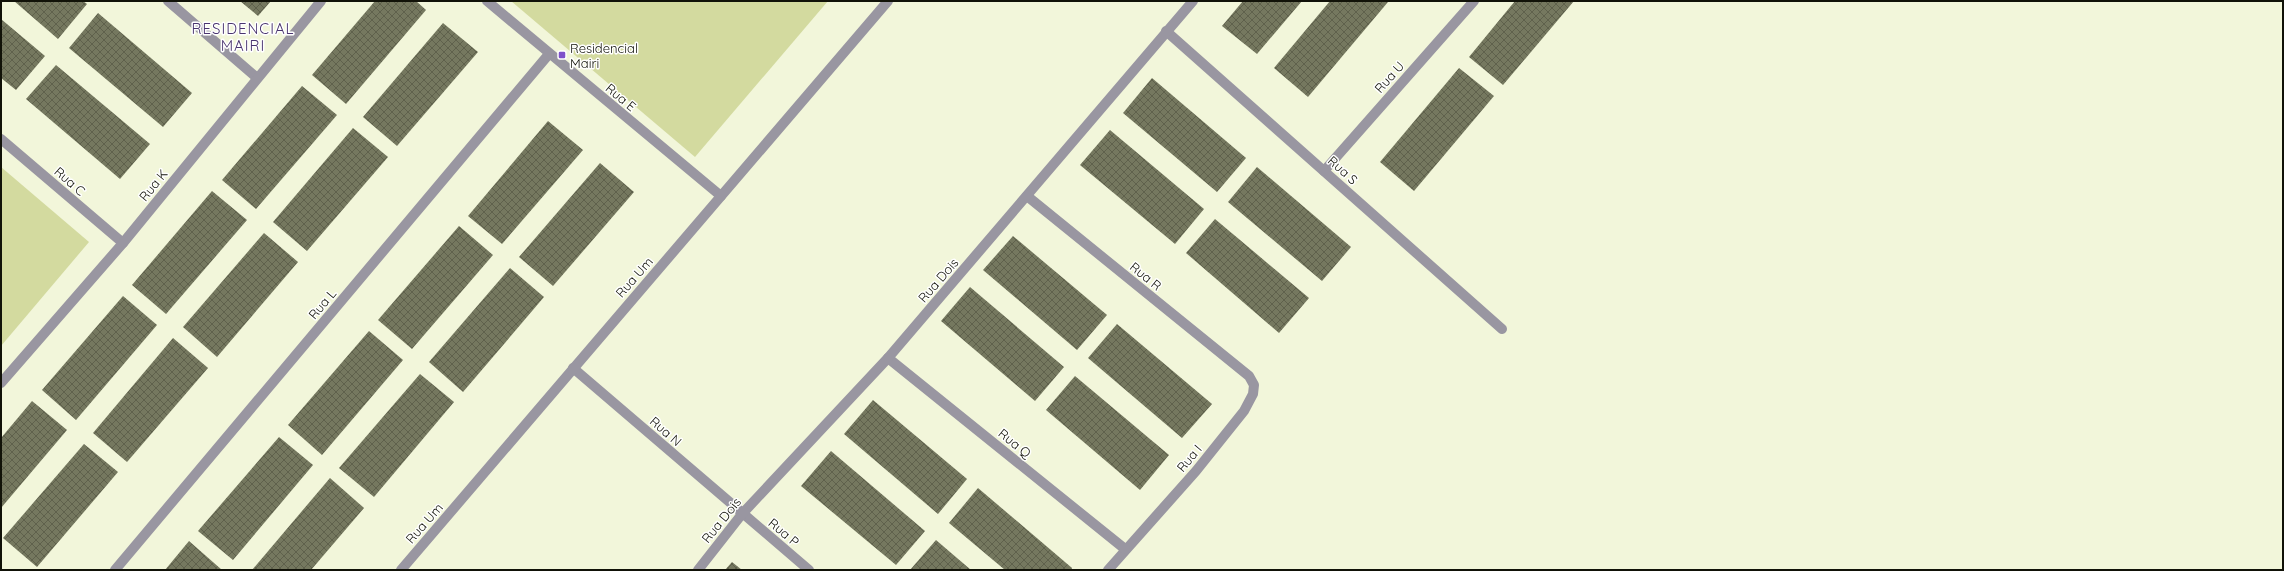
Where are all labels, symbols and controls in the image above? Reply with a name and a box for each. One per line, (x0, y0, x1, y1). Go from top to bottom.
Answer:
district label: RESIDENCIAL MAIRI (191, 19, 295, 55)
place label: Residencial Mairi (570, 40, 638, 71)
marker: Residencial Mairi (557, 50, 567, 60)
street label: Rua U (1371, 58, 1407, 96)
street label: Rua E (603, 80, 639, 114)
street label: Rua S (1325, 152, 1361, 188)
street label: Rua C (51, 163, 89, 199)
street label: Rua K (135, 166, 171, 204)
street label: Rua Um (612, 253, 656, 301)
street label: Rua Dois (914, 255, 962, 305)
street label: Rua R (1127, 258, 1165, 294)
street label: Rua L (305, 286, 339, 322)
street label: Rua N (647, 413, 685, 449)
street label: Rua Q (995, 425, 1035, 462)
street label: Rua I (1173, 441, 1205, 475)
street label: Rua Dois (698, 494, 744, 546)
street label: Rua Um (402, 499, 446, 547)
street label: Rua P (765, 515, 803, 550)

